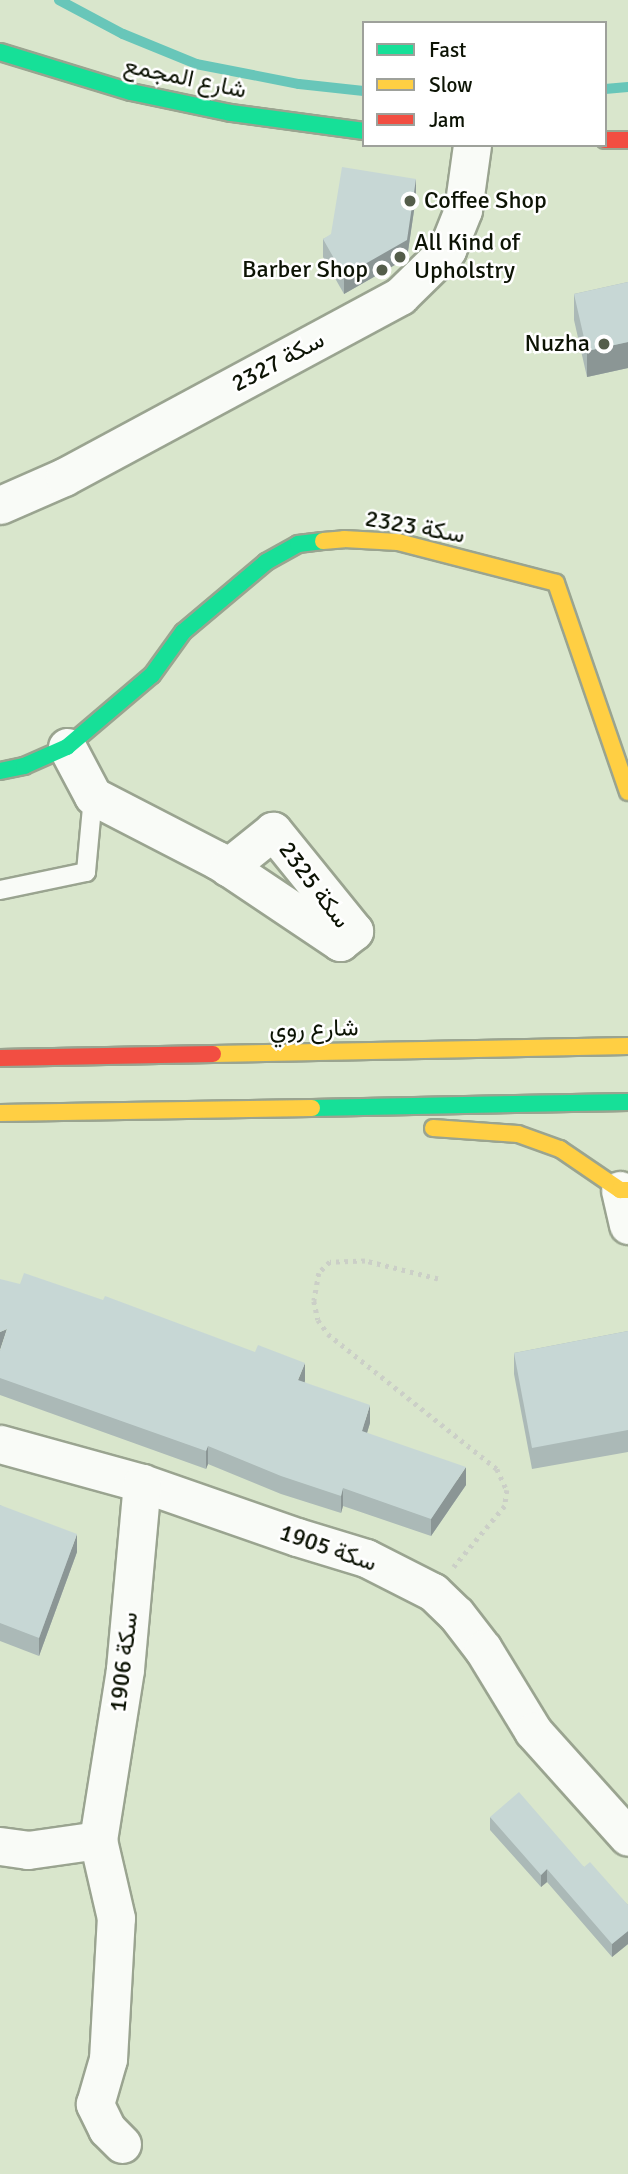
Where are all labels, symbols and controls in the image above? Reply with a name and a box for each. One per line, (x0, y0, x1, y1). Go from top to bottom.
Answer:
legend (362, 21, 607, 147)
text: Fast (429, 37, 466, 63)
street label: شارع المجمع (121, 51, 249, 105)
text: Slow (429, 72, 473, 98)
text: Jam (429, 107, 465, 133)
place label: Coffee Shop (424, 187, 547, 215)
marker: Coffee Shop (402, 193, 418, 209)
place label: All Kind of Upholstry (414, 229, 520, 285)
marker: All Kind of Upholstry (392, 249, 408, 265)
place label: Barber Shop (242, 256, 368, 284)
marker: Barber Shop (374, 262, 390, 278)
street label: سكة 2327 (227, 326, 329, 398)
place label: Nuzha (525, 330, 590, 358)
marker: Nuzha (596, 336, 612, 352)
street label: سكة 2323 (363, 504, 467, 550)
street label: سكة 2325 (272, 836, 356, 934)
street label: شارع روي (269, 1014, 359, 1044)
street label: سكة 1905 (276, 1518, 380, 1578)
street label: سكة 1906 (104, 1610, 144, 1714)

